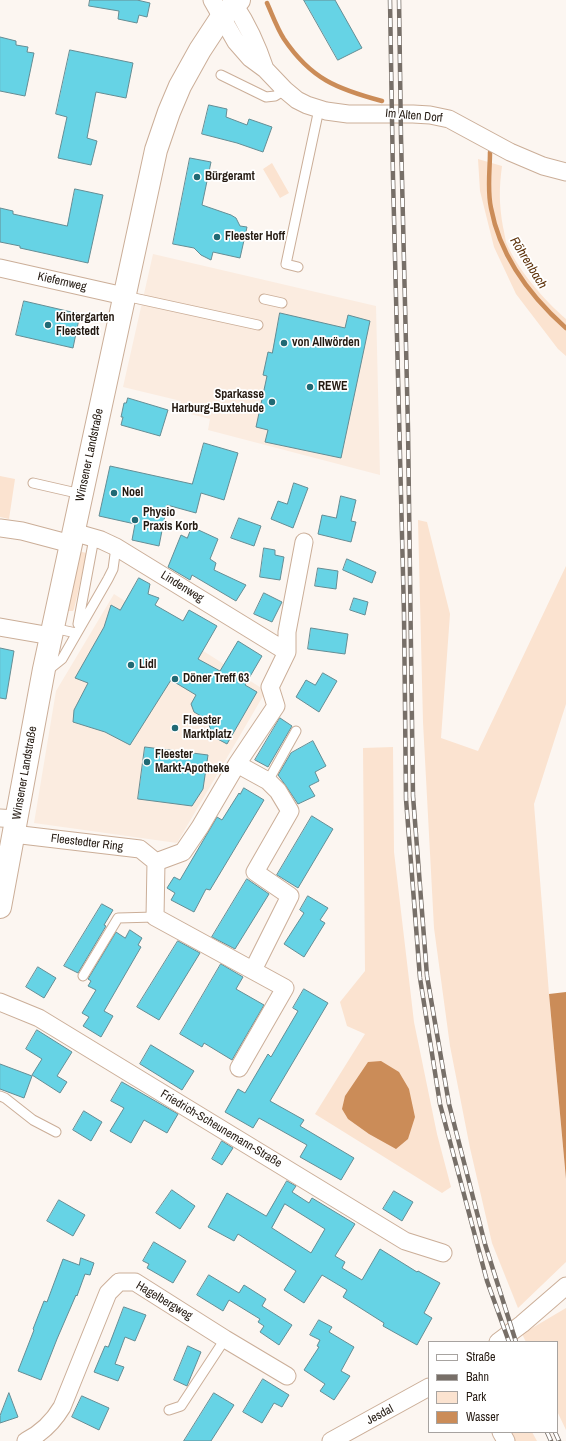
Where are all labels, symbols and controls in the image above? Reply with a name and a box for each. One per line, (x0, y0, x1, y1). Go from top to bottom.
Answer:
street label: Im Alten Dorf (385, 106, 443, 126)
place label: Bürgeramt (205, 170, 255, 184)
marker: Bürgeramt (192, 172, 202, 182)
place label: Fleester Hoff (225, 230, 285, 244)
marker: Fleester Hoff (212, 232, 222, 242)
water label: Röhrenbach (506, 234, 550, 292)
street label: Kiefernweg (36, 269, 88, 295)
place label: Kintergarten Fleestedt (56, 311, 114, 339)
marker: Kintergarten Fleestedt (43, 320, 53, 330)
place label: von Allwörden (292, 336, 360, 350)
marker: von Allwörden (279, 338, 289, 348)
place label: REWE (318, 380, 348, 394)
marker: REWE (305, 382, 315, 392)
place label: Sparkasse Harburg-Buxtehude (172, 388, 264, 416)
marker: Sparkasse Harburg-Buxtehude (267, 397, 277, 407)
street label: Winsener Landstraße (73, 407, 107, 503)
place label: Noel (122, 486, 143, 500)
marker: Noel (109, 488, 119, 498)
place label: Physio Praxis Korb (143, 506, 198, 534)
marker: Physio Praxis Korb (130, 515, 140, 525)
street label: Lindenweg (158, 568, 206, 606)
place label: Lidl (139, 658, 156, 672)
marker: Lidl (126, 660, 136, 670)
place label: Döner Treff 63 (183, 672, 249, 686)
marker: Döner Treff 63 (170, 674, 180, 684)
place label: Fleester Marktplatz (183, 714, 232, 742)
marker: Fleester Marktplatz (170, 723, 180, 733)
street label: Winsener Landstraße (10, 725, 40, 821)
place label: Fleester Markt-Apotheke (155, 748, 229, 776)
marker: Fleester Markt-Apotheke (142, 757, 152, 767)
street label: Fleestedter Ring (50, 831, 124, 855)
street label: Friedrich-Scheunemann-Straße (158, 1087, 284, 1171)
street label: Hagelbergweg (133, 1278, 195, 1324)
legend (428, 1341, 558, 1433)
text: Straße (466, 1349, 496, 1365)
text: Bahn (466, 1369, 489, 1385)
text: Park (466, 1389, 486, 1405)
street label: Jesdal (364, 1402, 396, 1428)
text: Wasser (466, 1409, 499, 1425)

